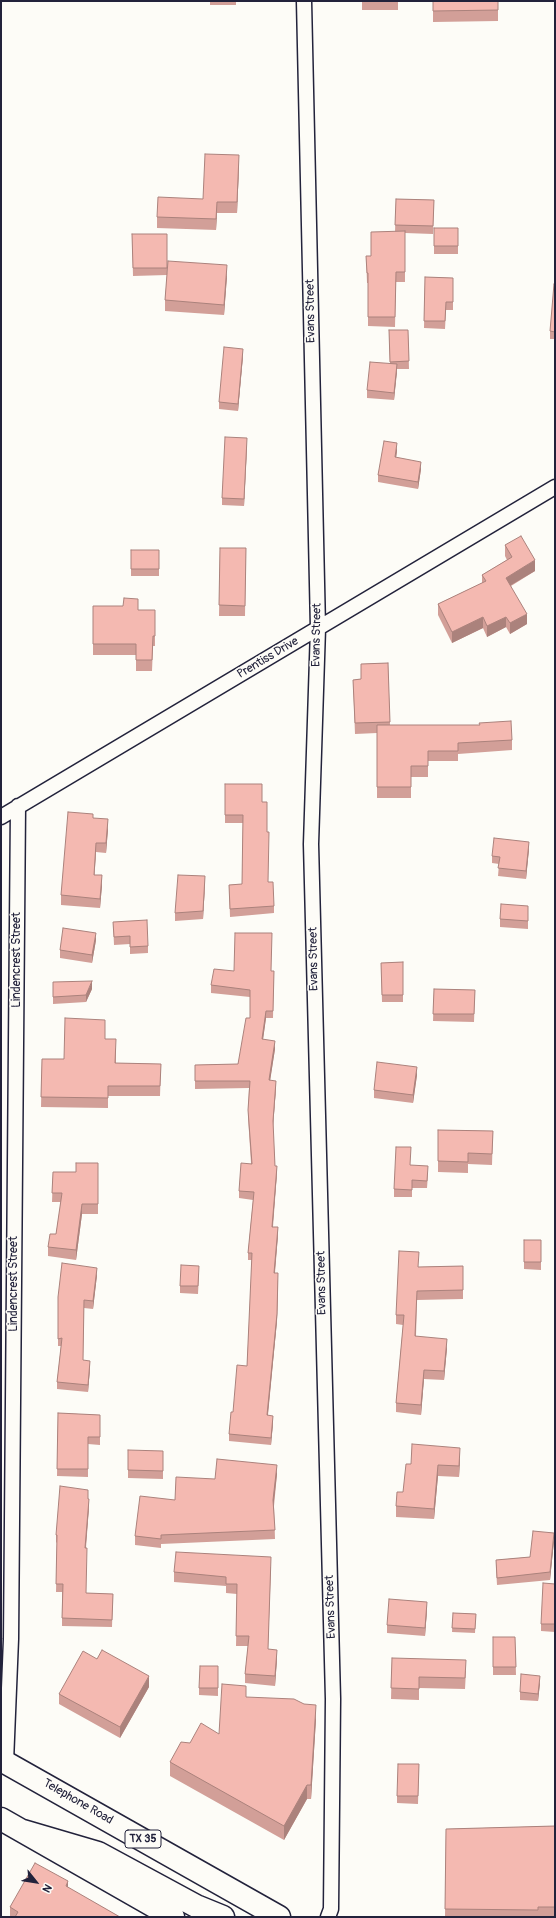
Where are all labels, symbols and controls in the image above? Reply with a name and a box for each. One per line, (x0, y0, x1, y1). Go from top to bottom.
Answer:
street label: Evans Street (303, 279, 319, 343)
street label: Evans Street (309, 603, 325, 667)
street label: Prentiss Drive (235, 634, 301, 682)
street label: Lindencrest Street (10, 912, 24, 1008)
street label: Evans Street (306, 927, 322, 991)
street label: Lindencrest Street (7, 1236, 21, 1332)
street label: Evans Street (314, 1251, 330, 1315)
street label: Evans Street (323, 1575, 339, 1639)
street label: Telephone Road (40, 1776, 116, 1828)
road number: TX 35 (125, 1830, 161, 1848)
north arrow (16, 1862, 56, 1902)
text: N (39, 1882, 54, 1895)

